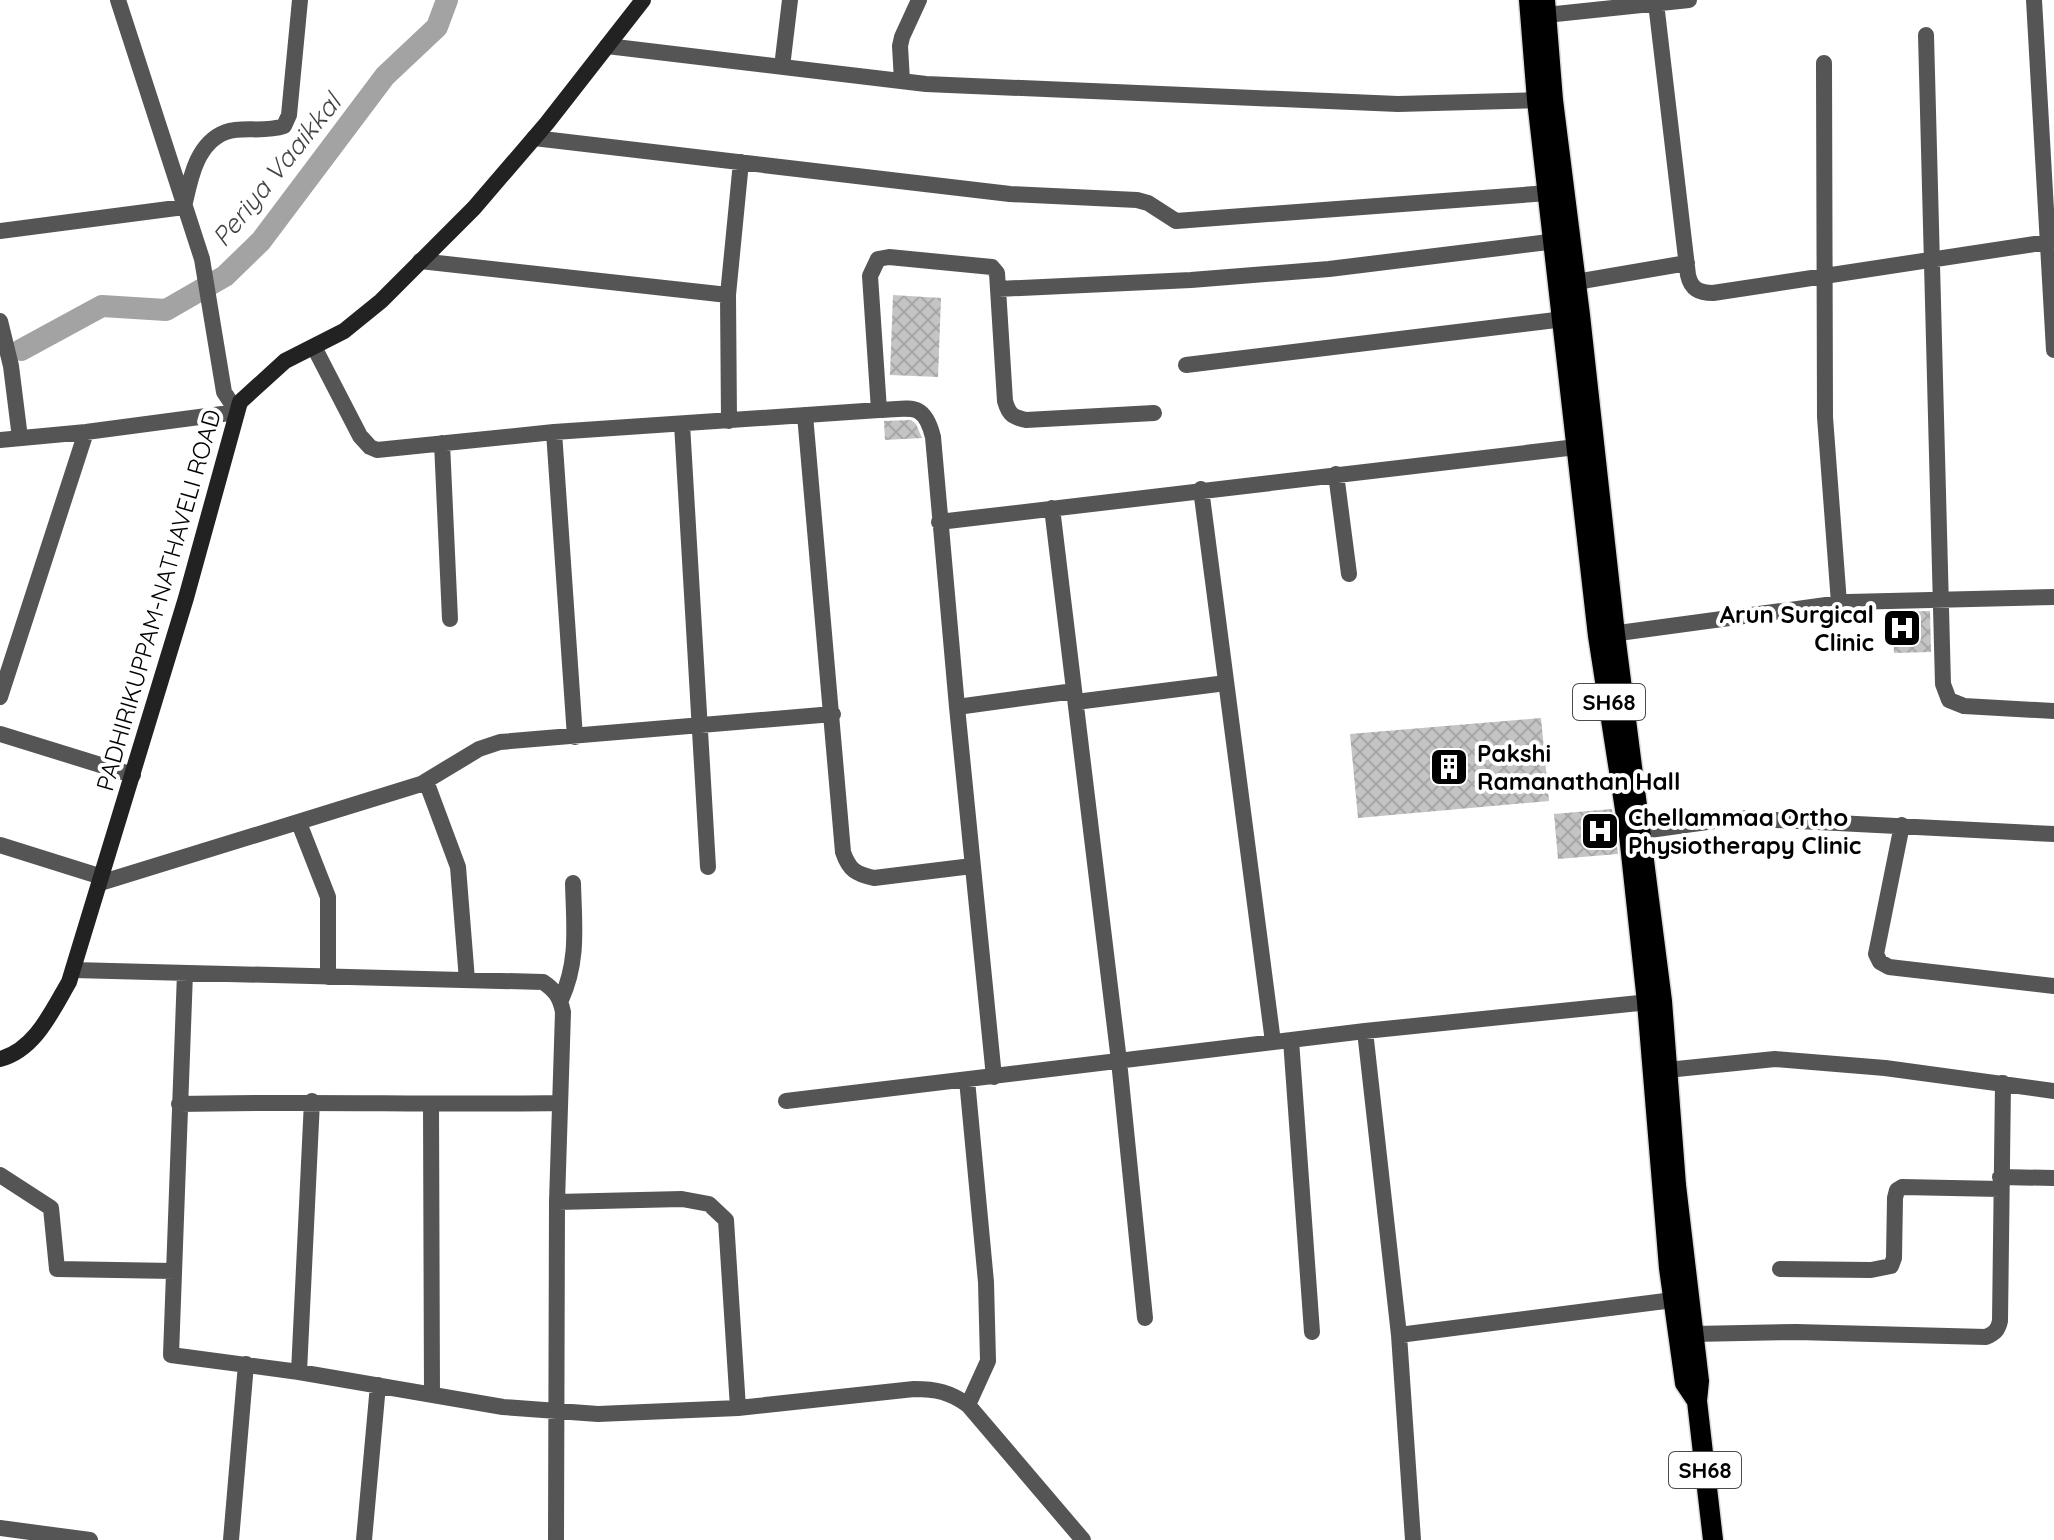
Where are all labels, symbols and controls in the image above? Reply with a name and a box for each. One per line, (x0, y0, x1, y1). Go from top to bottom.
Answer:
water label: Periya Vaaikkal (204, 85, 349, 253)
street label: PADHIRIKUPPAM-NATHAVELI ROAD (89, 406, 227, 794)
place label: Arun Surgical Clinic (1720, 599, 1874, 657)
hospital icon: Arun Surgical Clinic (1881, 607, 1923, 649)
road number: SH68 (1573, 684, 1645, 720)
place label: Pakshi Ramanathan Hall (1477, 738, 1681, 796)
building icon: Pakshi Ramanathan Hall (1428, 746, 1470, 788)
place label: Chellammaa Ortho Physiotherapy Clinic (1628, 802, 1861, 860)
hospital icon: Chellammaa Ortho Physiotherapy Clinic (1579, 810, 1621, 852)
road number: SH68 (1669, 1452, 1741, 1488)

